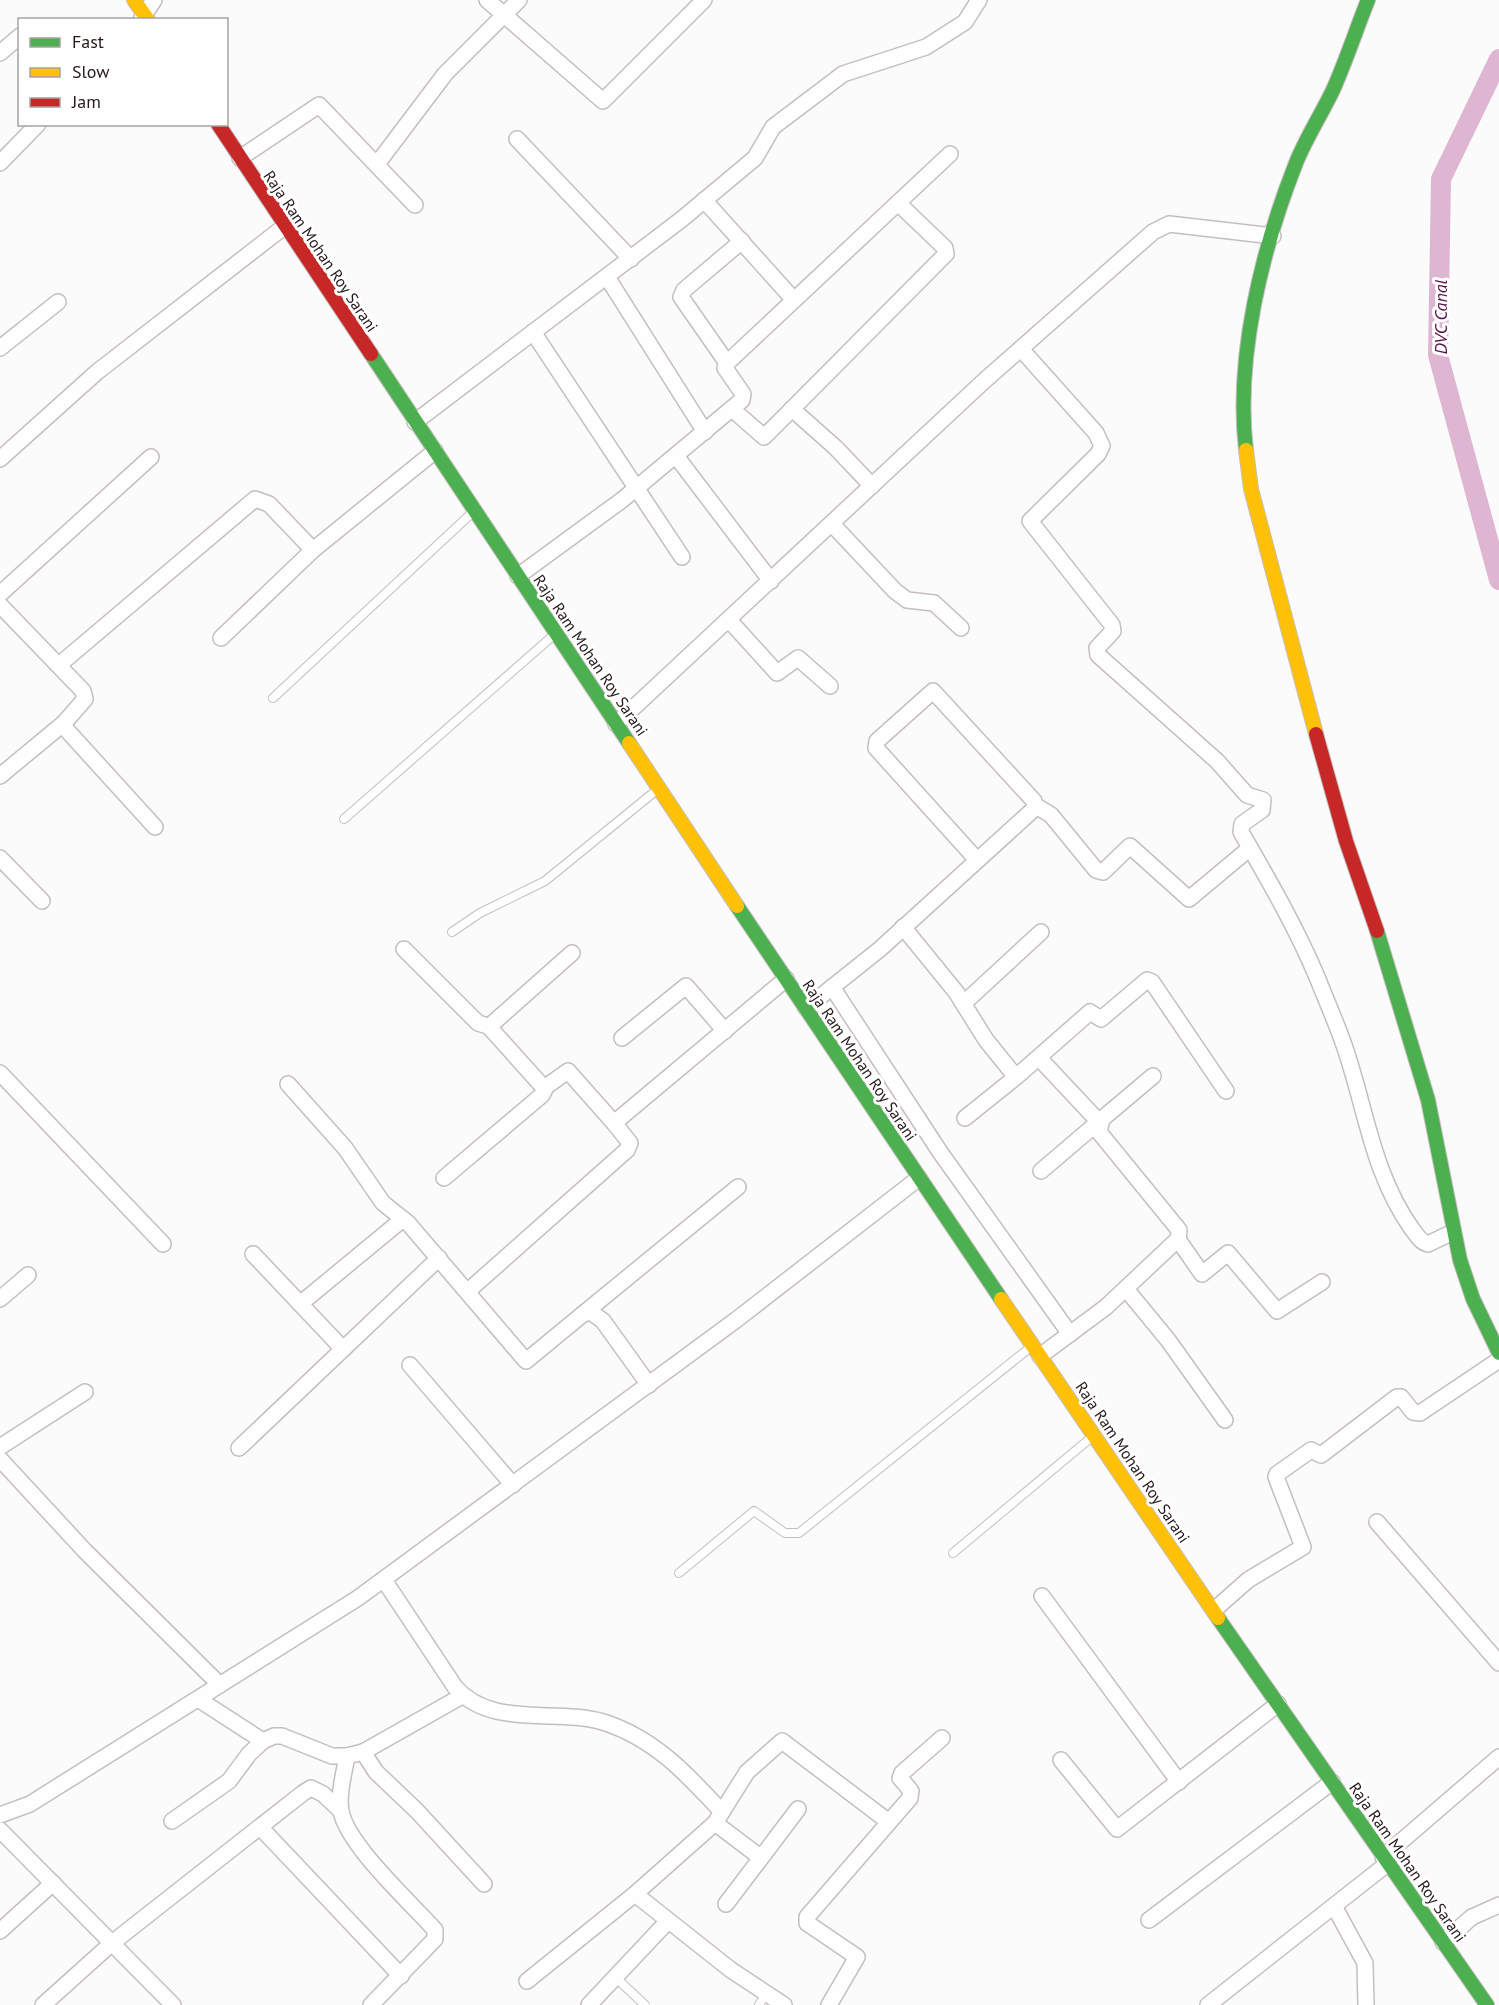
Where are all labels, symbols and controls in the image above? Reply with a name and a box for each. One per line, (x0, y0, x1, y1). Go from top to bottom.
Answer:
legend (18, 18, 228, 126)
text: Fast (72, 30, 104, 53)
text: Slow (72, 60, 110, 83)
text: Jam (71, 90, 101, 113)
street label: Raja Ram Mohan Roy Sarani (259, 166, 383, 336)
water label: DVC Canal (1429, 279, 1452, 354)
street label: Raja Ram Mohan Roy Sarani (529, 570, 653, 740)
street label: Raja Ram Mohan Roy Sarani (798, 975, 922, 1145)
street label: Raja Ram Mohan Roy Sarani (1071, 1377, 1195, 1547)
street label: Raja Ram Mohan Roy Sarani (1345, 1778, 1471, 1946)

